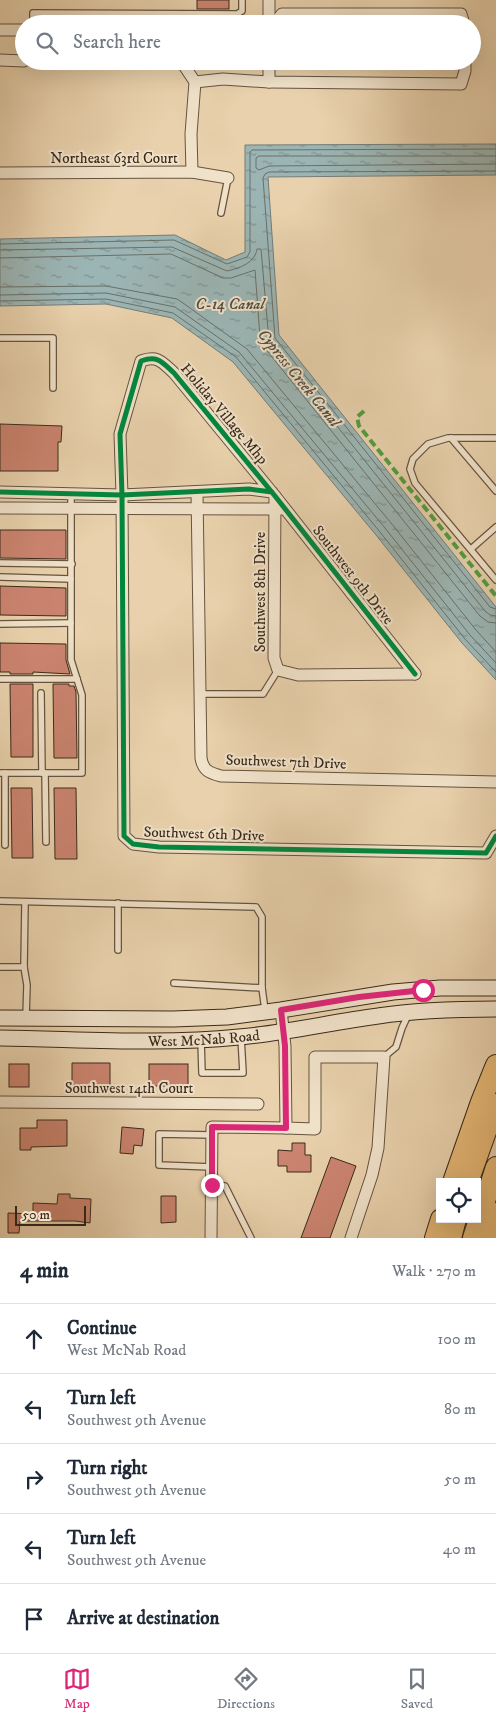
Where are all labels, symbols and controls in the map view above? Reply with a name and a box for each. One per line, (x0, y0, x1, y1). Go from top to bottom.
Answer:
search box (15, 15, 481, 70)
icon: search (33, 29, 61, 57)
text: Search here (73, 31, 161, 54)
street label: Northeast 63rd Court (50, 149, 178, 168)
water label: C-14 Canal (195, 294, 267, 314)
water label: Cypress Creek Canal (253, 325, 346, 433)
street label: Holiday Village Mhp (176, 359, 272, 469)
street label: Southwest 9th Drive (308, 522, 398, 628)
street label: Southwest 8th Drive (251, 532, 270, 652)
street label: Southwest 7th Drive (225, 750, 347, 774)
street label: Southwest 6th Drive (143, 822, 265, 846)
route start (412, 979, 435, 1002)
street label: West McNab Road (147, 1025, 261, 1051)
street label: Southwest 14th Court (65, 1079, 194, 1098)
route end (201, 1174, 224, 1197)
map controls (436, 1178, 481, 1223)
button: locate (436, 1178, 481, 1223)
scale bar (15, 1203, 86, 1226)
text: 50 m (22, 1206, 50, 1224)
text: 4 min (20, 1258, 69, 1284)
text: Walk · 270 m (392, 1261, 476, 1281)
text: Continue (67, 1317, 137, 1340)
icon: ahead (20, 1325, 48, 1353)
text: 100 m (438, 1329, 476, 1349)
text: West McNab Road (67, 1340, 186, 1360)
text: Turn left (67, 1387, 136, 1410)
icon: left (20, 1395, 48, 1423)
text: 80 m (444, 1399, 476, 1419)
text: Southwest 9th Avenue (67, 1410, 206, 1430)
text: Turn right (67, 1457, 147, 1480)
icon: right (20, 1465, 48, 1493)
text: 50 m (444, 1469, 476, 1489)
text: Southwest 9th Avenue (67, 1480, 206, 1500)
text: Turn left (67, 1527, 136, 1550)
icon: left (20, 1535, 48, 1563)
text: 40 m (443, 1539, 476, 1559)
text: Southwest 9th Avenue (67, 1550, 206, 1570)
icon: arrive (20, 1605, 48, 1633)
text: Arrive at destination (67, 1607, 219, 1630)
tab: Map (63, 1665, 91, 1713)
tab: Directions (217, 1665, 275, 1713)
tab: Saved (401, 1665, 433, 1713)

